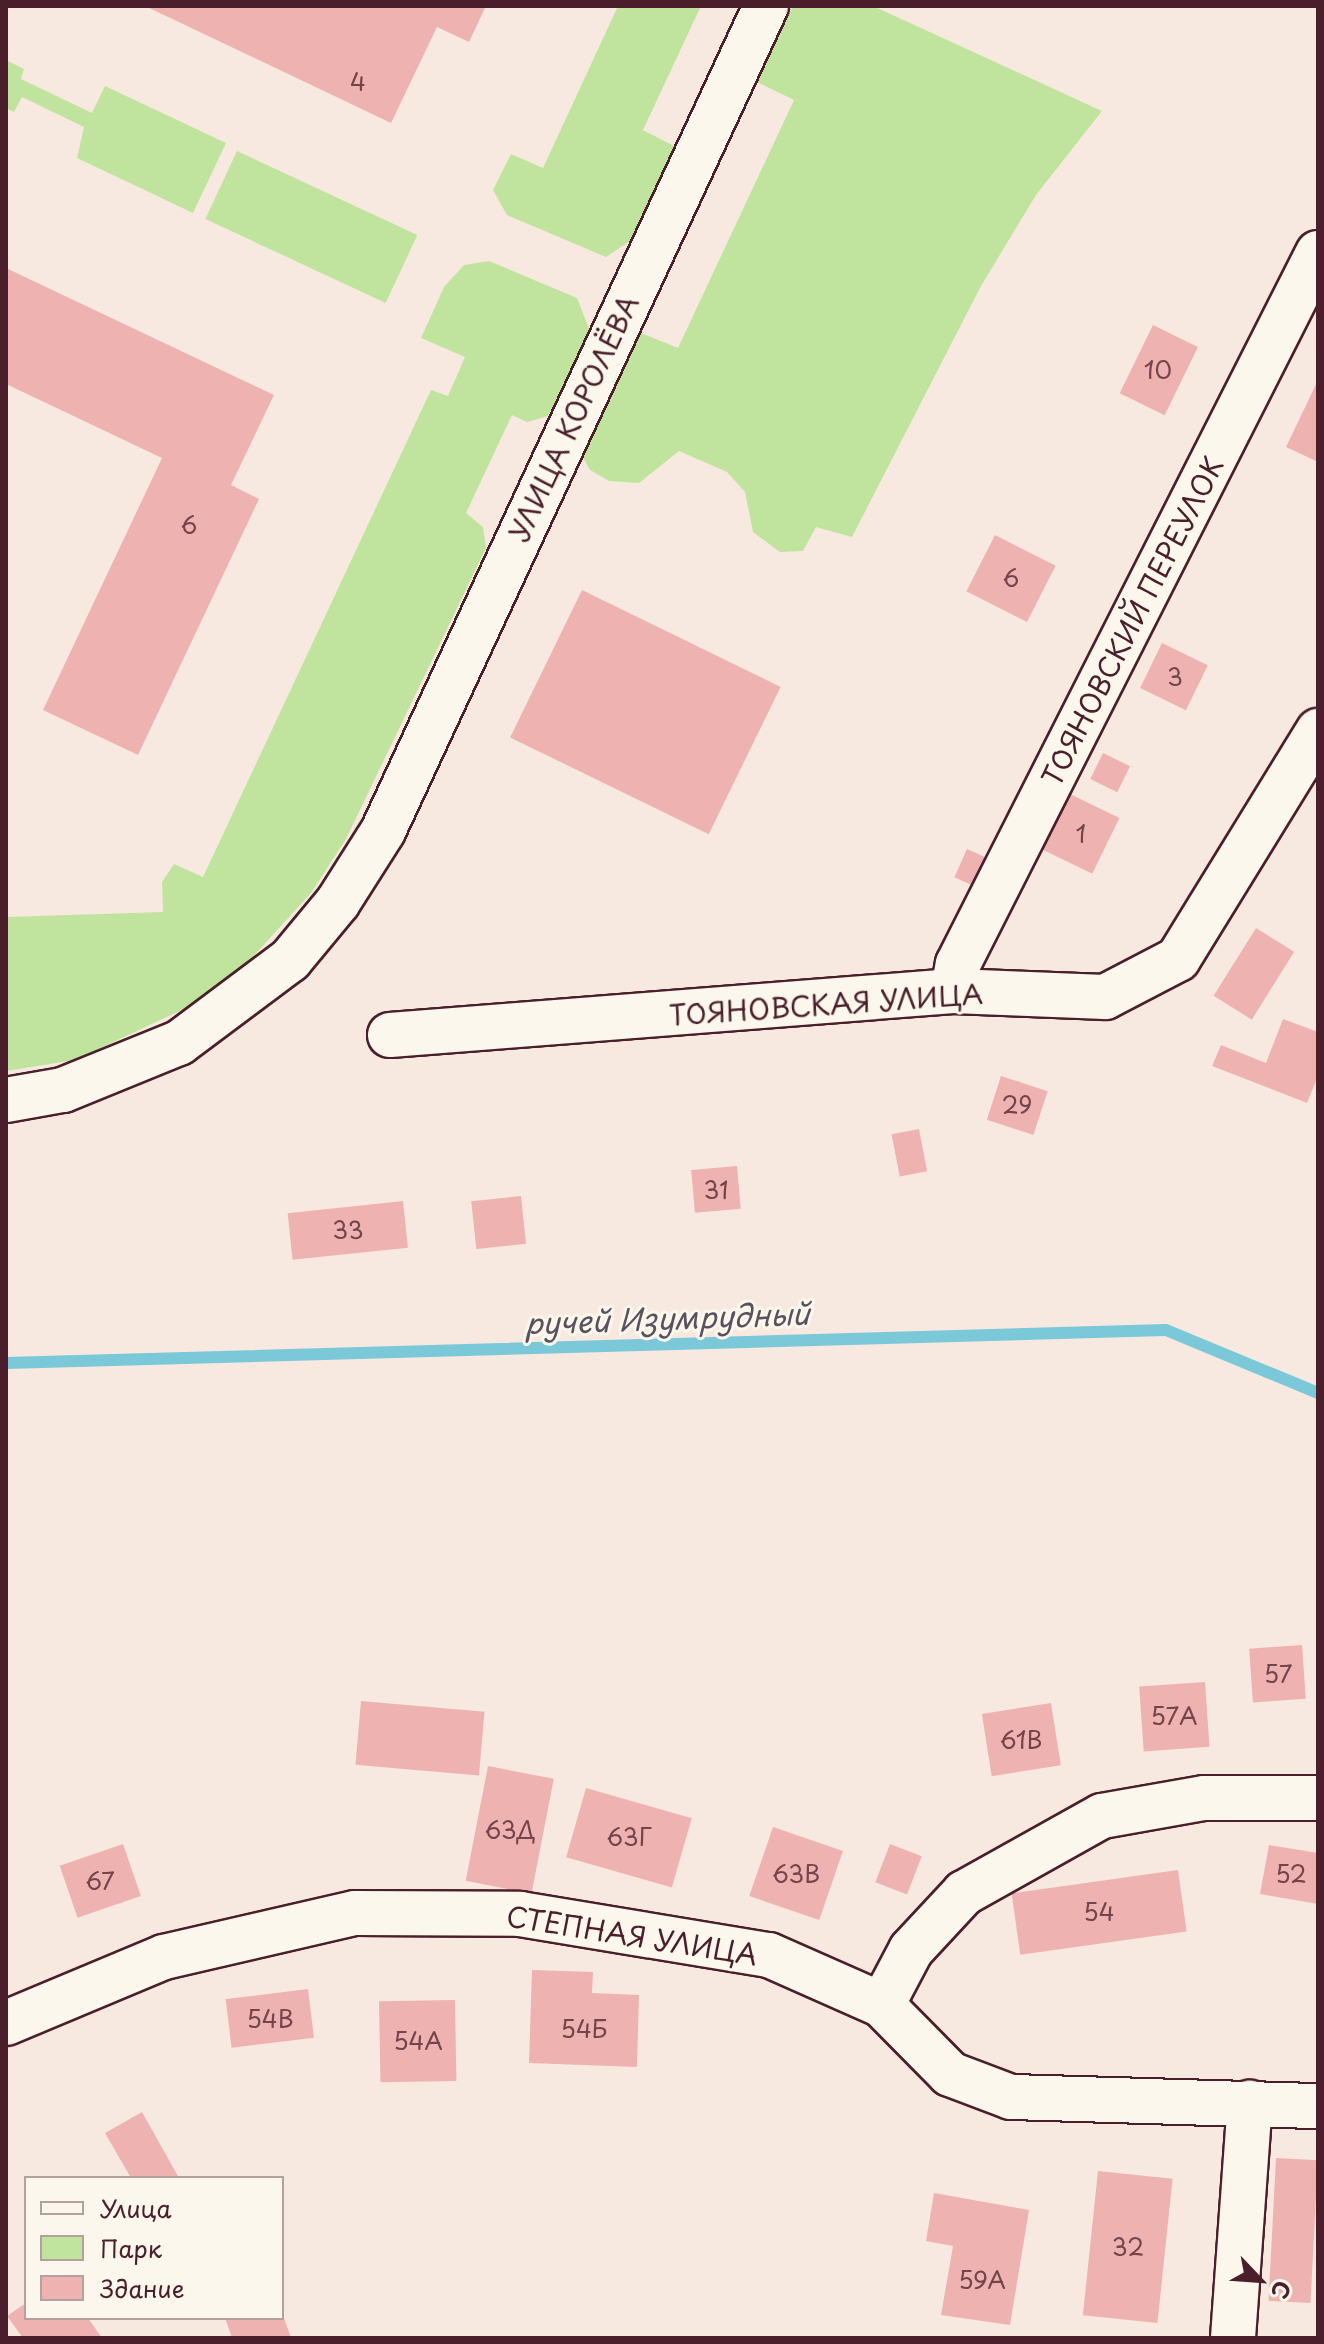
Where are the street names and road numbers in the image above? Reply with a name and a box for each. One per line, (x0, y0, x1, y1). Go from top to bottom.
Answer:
street label: УЛИЦА КОРОЛЁВА (501, 289, 645, 547)
street label: ТОЯНОВСКИЙ ПЕРЕУЛОК (1034, 451, 1230, 791)
street label: ТОЯНОВСКАЯ УЛИЦА (668, 976, 984, 1032)
street label: СТЕПНАЯ УЛИЦА (504, 1899, 760, 1971)

